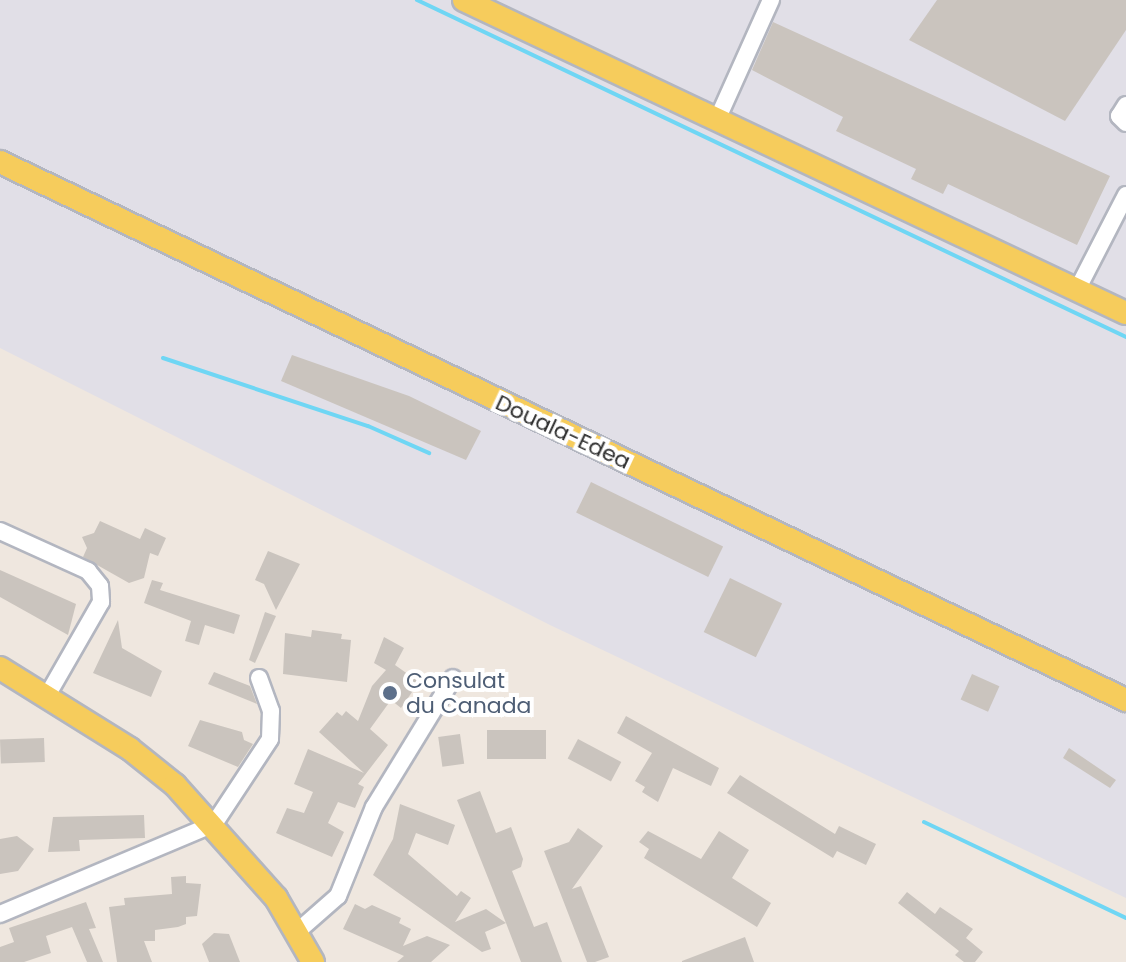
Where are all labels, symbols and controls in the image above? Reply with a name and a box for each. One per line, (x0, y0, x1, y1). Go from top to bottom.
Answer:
street label: Douala-Edea (491, 389, 635, 475)
place label: Consulat du Canada (406, 667, 531, 718)
marker: Consulat du Canada (381, 684, 399, 702)

